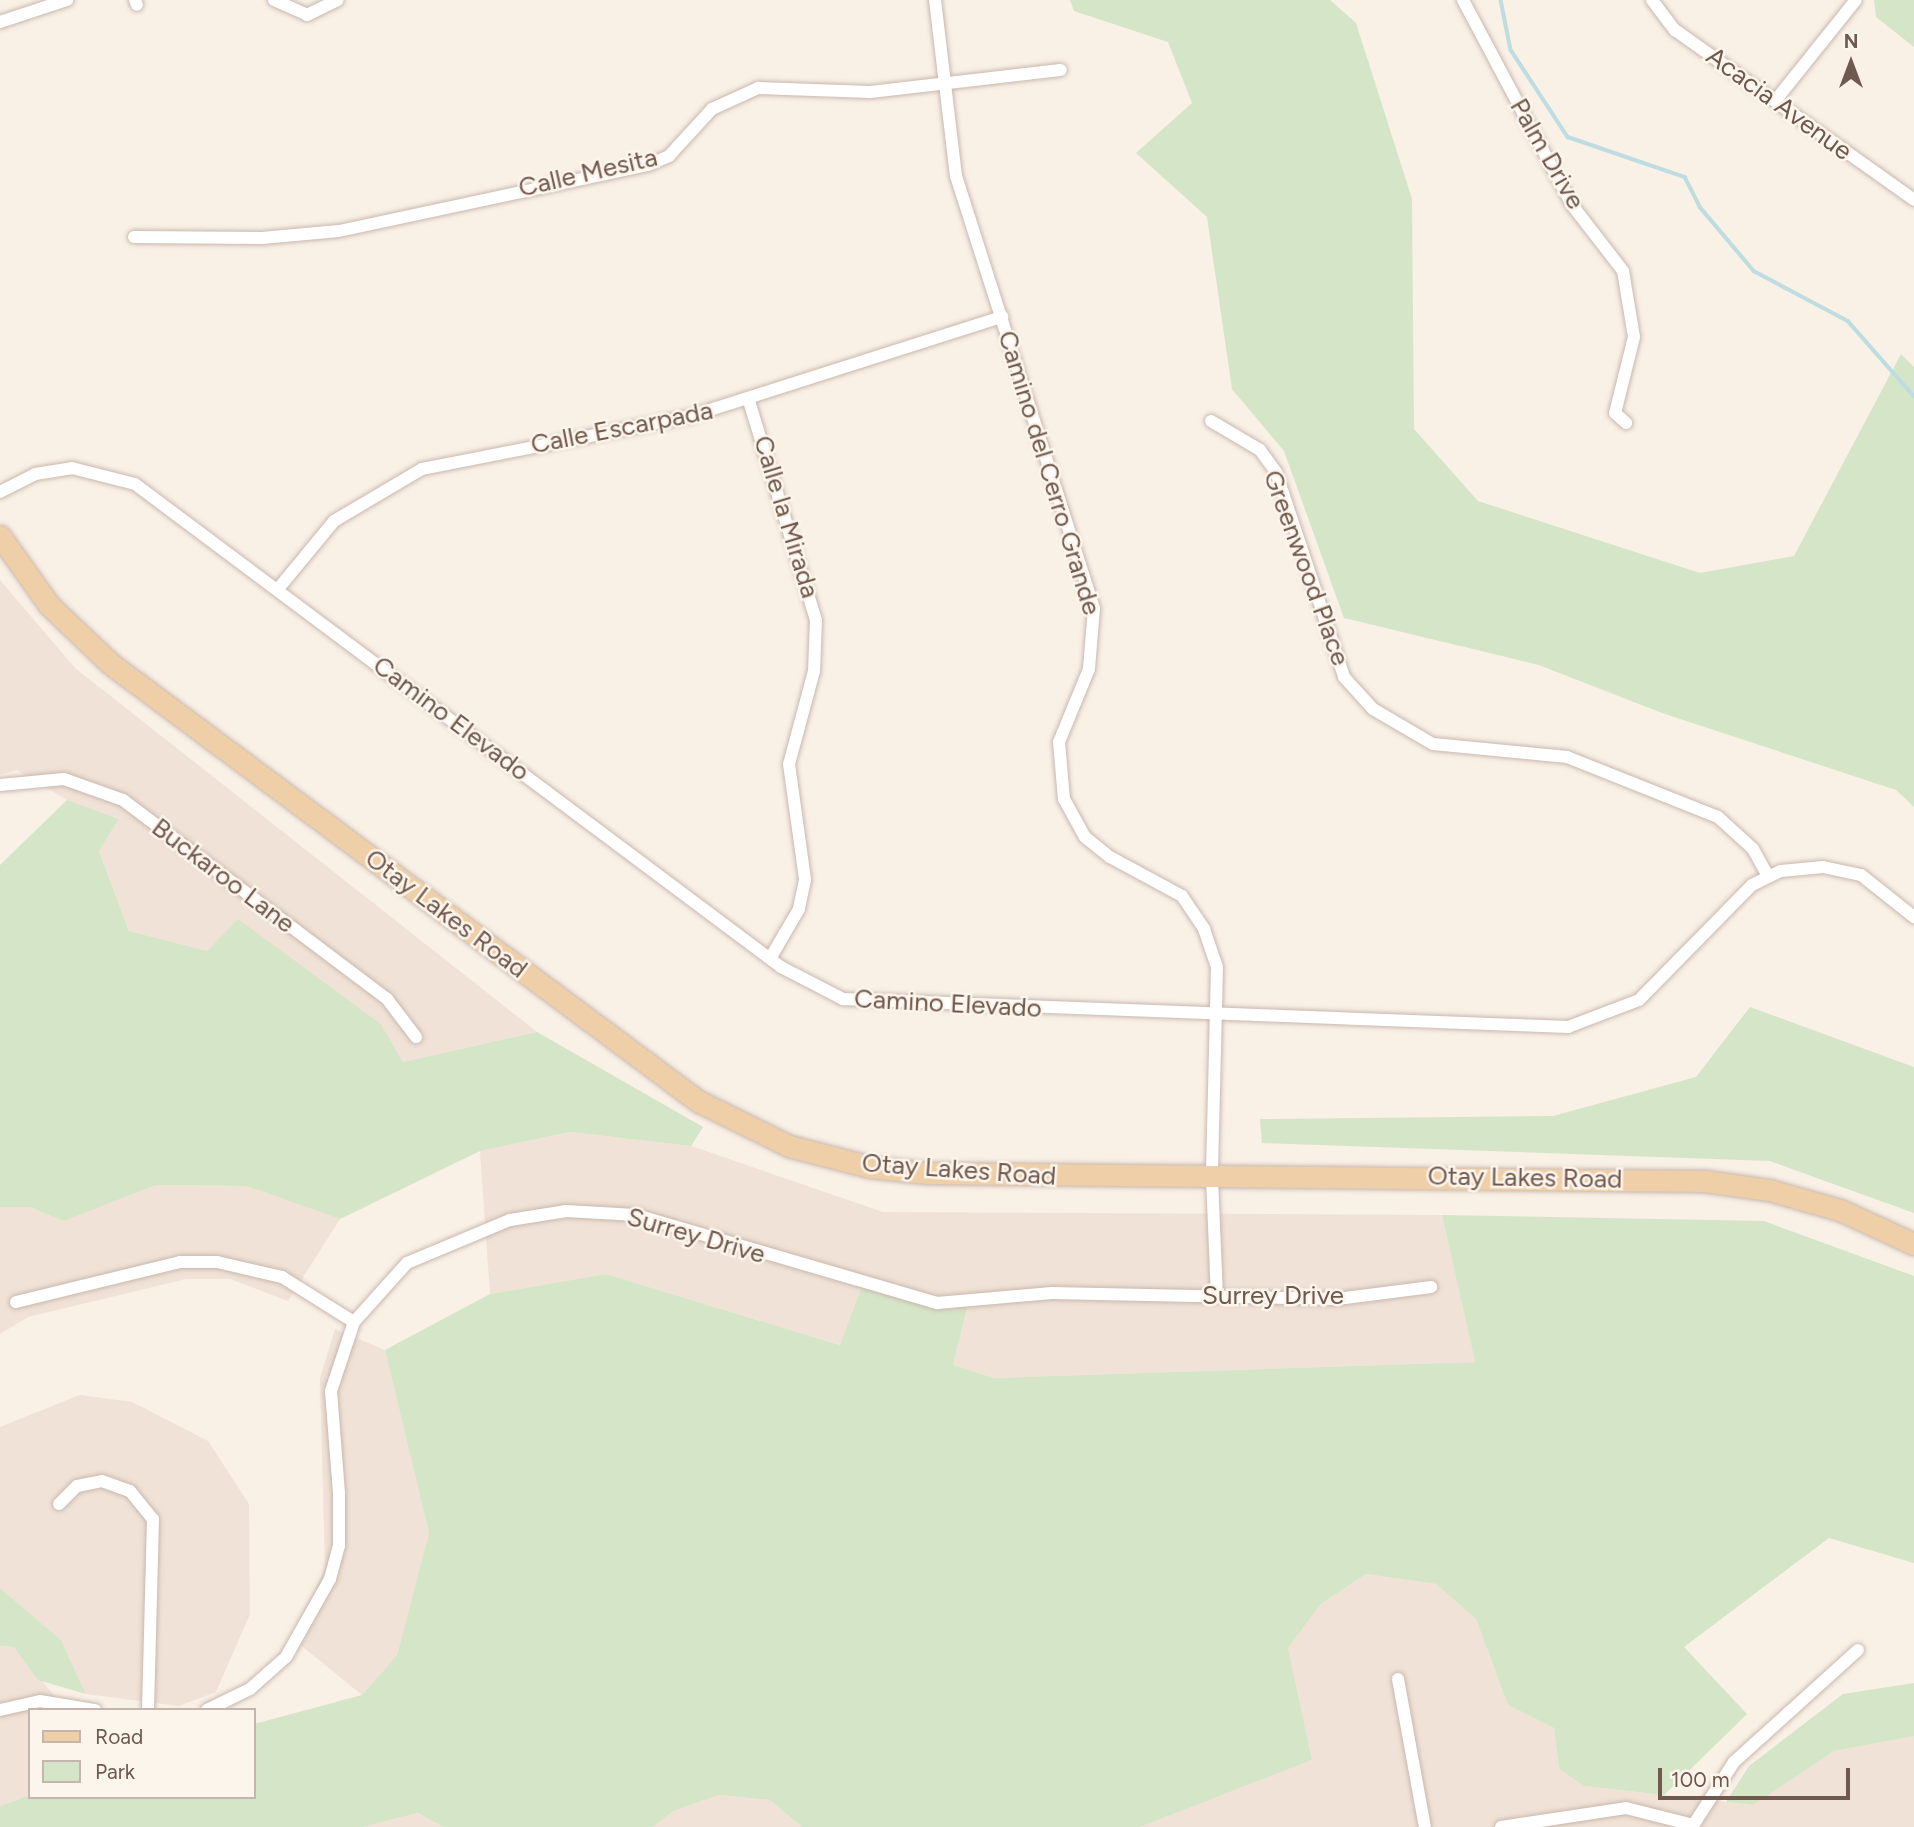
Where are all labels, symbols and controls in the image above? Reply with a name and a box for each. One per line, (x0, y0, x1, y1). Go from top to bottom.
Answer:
north arrow (1816, 28, 1886, 98)
text: N (1844, 30, 1858, 53)
street label: Acacia Avenue (1700, 41, 1858, 167)
street label: Palm Drive (1503, 93, 1591, 215)
street label: Calle Mesita (516, 142, 660, 204)
street label: Camino del Cerro Grande (991, 327, 1107, 619)
street label: Calle Escarpada (528, 395, 716, 461)
street label: Calle la Mirada (747, 432, 825, 602)
street label: Greenwood Place (1256, 466, 1356, 670)
street label: Camino Elevado (367, 650, 535, 788)
street label: Buckaroo Lane (145, 812, 301, 940)
street label: Otay Lakes Road (359, 843, 533, 985)
street label: Camino Elevado (853, 984, 1043, 1024)
street label: Otay Lakes Road (861, 1148, 1057, 1192)
street label: Otay Lakes Road (1427, 1161, 1623, 1195)
street label: Surrey Drive (623, 1201, 769, 1271)
street label: Surrey Drive (1202, 1280, 1344, 1312)
legend (28, 1708, 256, 1799)
text: Road (95, 1724, 143, 1749)
scale bar (1662, 1754, 1854, 1798)
text: Park (95, 1759, 135, 1784)
text: 100 m (1671, 1767, 1730, 1792)

